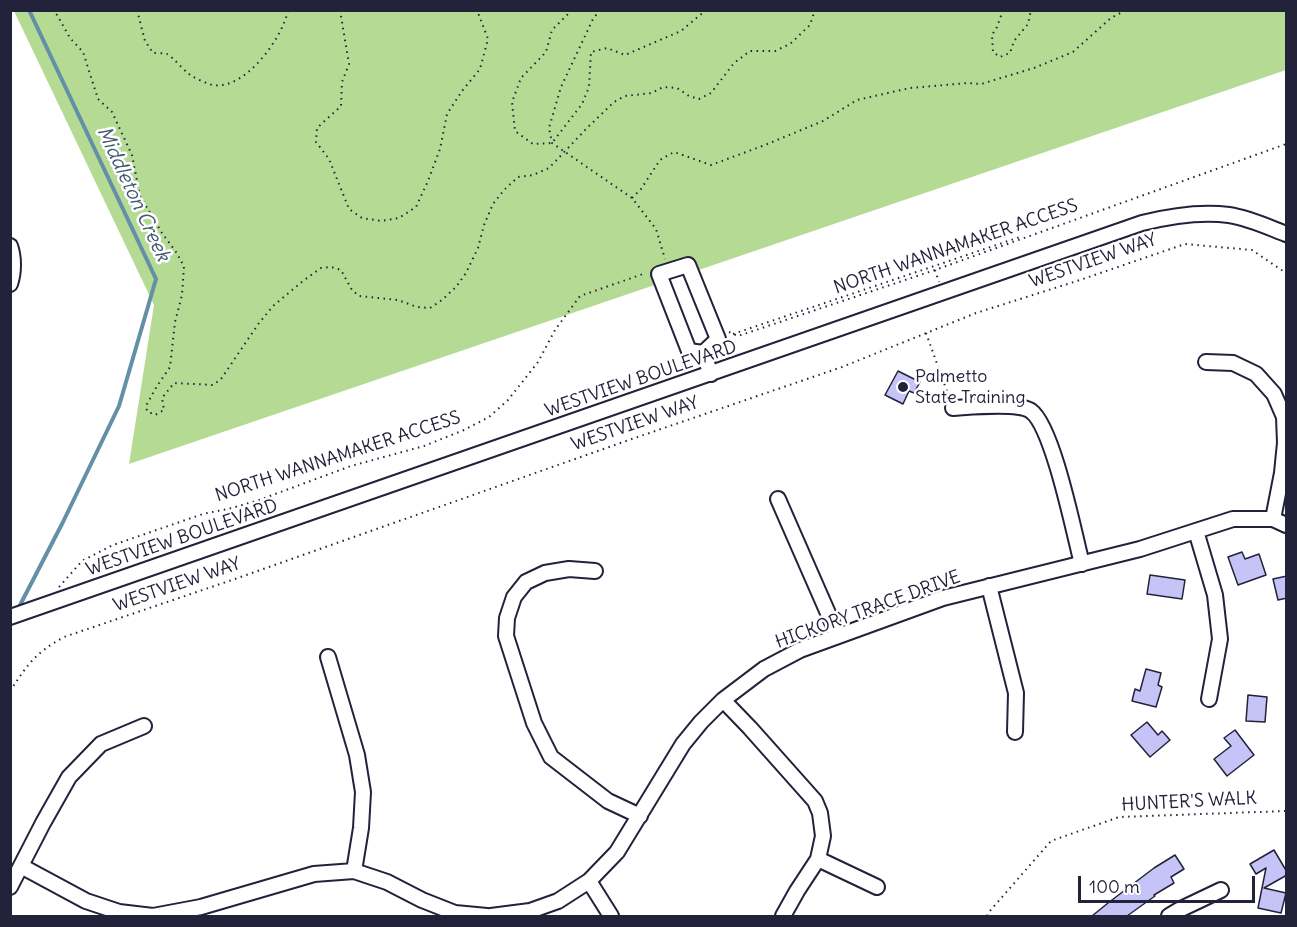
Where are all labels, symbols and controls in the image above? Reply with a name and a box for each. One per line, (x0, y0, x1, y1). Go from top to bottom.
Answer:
water label: Middleton Creek (91, 123, 175, 265)
street label: NORTH WANNAMAKER ACCESS (831, 195, 1081, 299)
street label: WESTVIEW WAY (1026, 229, 1160, 293)
street label: WESTVIEW BOULEVARD (542, 336, 740, 422)
place label: Palmetto State Training (915, 366, 1025, 409)
marker: Palmetto State Training (896, 380, 910, 394)
street label: WESTVIEW WAY (568, 392, 702, 456)
street label: NORTH WANNAMAKER ACCESS (213, 407, 463, 507)
street label: WESTVIEW BOULEVARD (83, 495, 281, 581)
street label: WESTVIEW WAY (110, 553, 244, 617)
street label: HICKORY TRACE DRIVE (773, 566, 963, 654)
street label: HUNTER'S WALK (1121, 788, 1257, 816)
scale bar (1081, 864, 1258, 902)
text: 100 m (1089, 875, 1140, 898)

